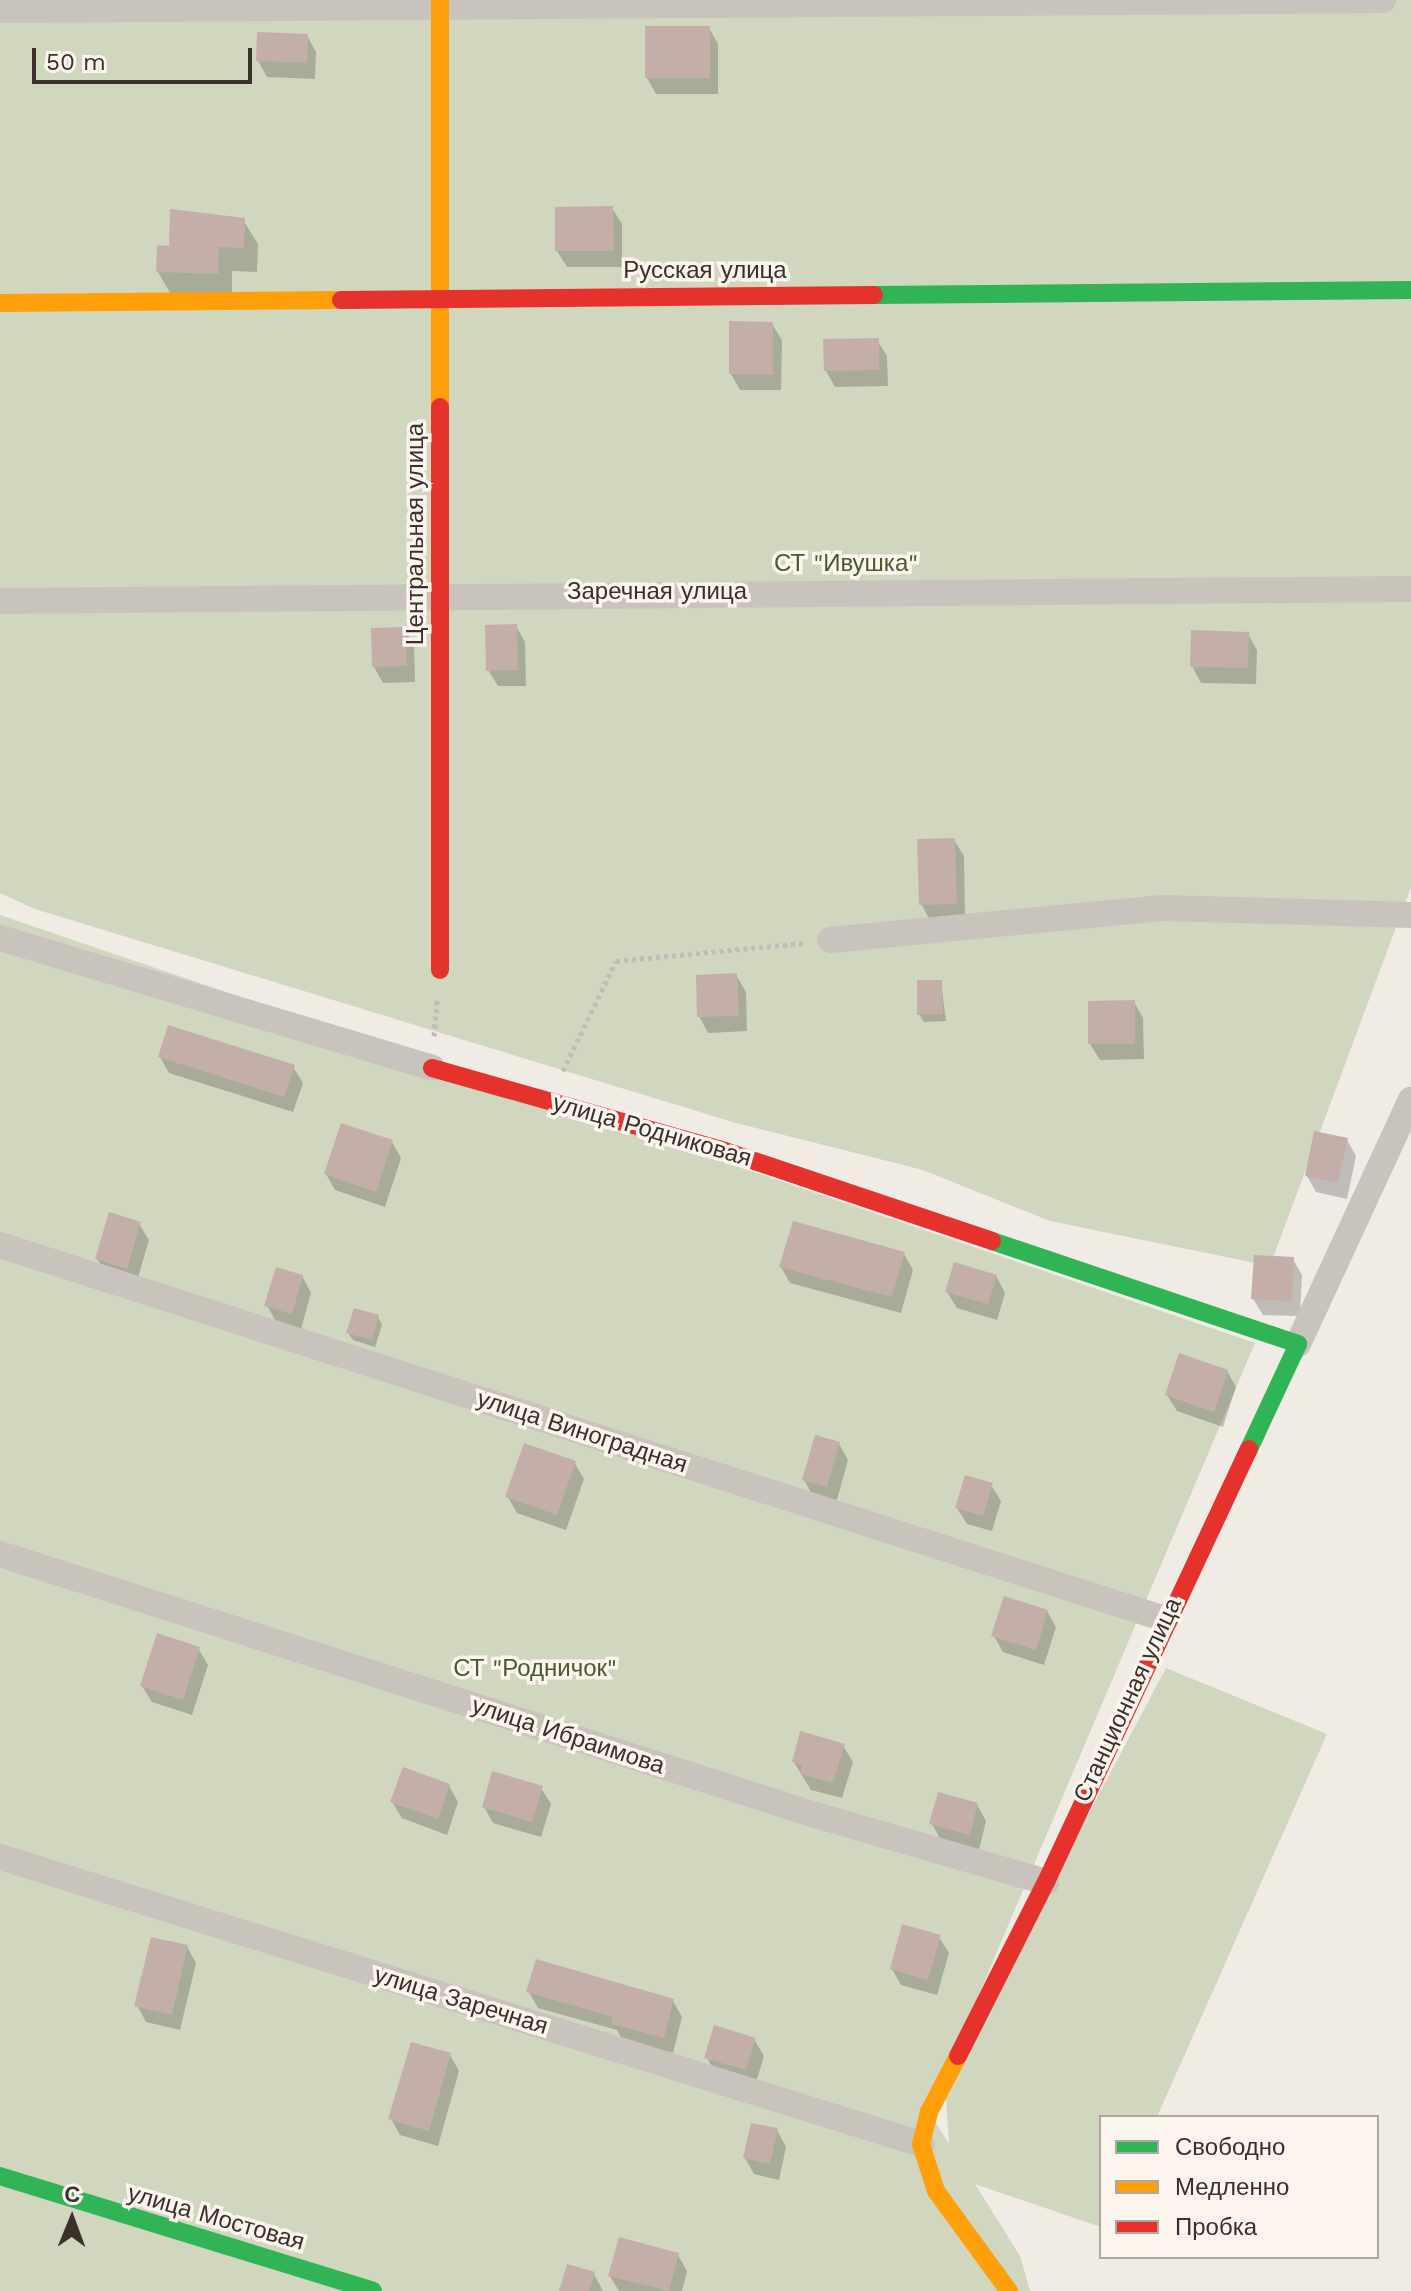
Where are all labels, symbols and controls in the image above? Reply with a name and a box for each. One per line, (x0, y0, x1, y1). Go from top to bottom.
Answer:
scale bar (36, 32, 256, 82)
text: 50 m (46, 48, 106, 76)
street label: Русская улица (623, 257, 787, 285)
street label: Центральная улица (402, 423, 430, 645)
park label: СТ "Ивушка" (774, 550, 918, 578)
street label: Заречная улица (567, 578, 747, 606)
street label: улица Родниковая (549, 1089, 755, 1173)
street label: улица Виноградная (473, 1384, 691, 1480)
street label: Станционная улица (1068, 1593, 1188, 1807)
park label: СТ "Родничок" (453, 1655, 617, 1683)
street label: улица Ибраимова (468, 1691, 668, 1781)
street label: улица Заречная (371, 1961, 551, 2041)
legend (1099, 2115, 1379, 2259)
text: Свободно (1175, 2133, 1285, 2161)
text: Медленно (1175, 2173, 1289, 2201)
north arrow (32, 2179, 112, 2259)
street label: улица Мостовая (124, 2179, 308, 2257)
text: С (64, 2182, 81, 2207)
text: Пробка (1175, 2213, 1257, 2241)

